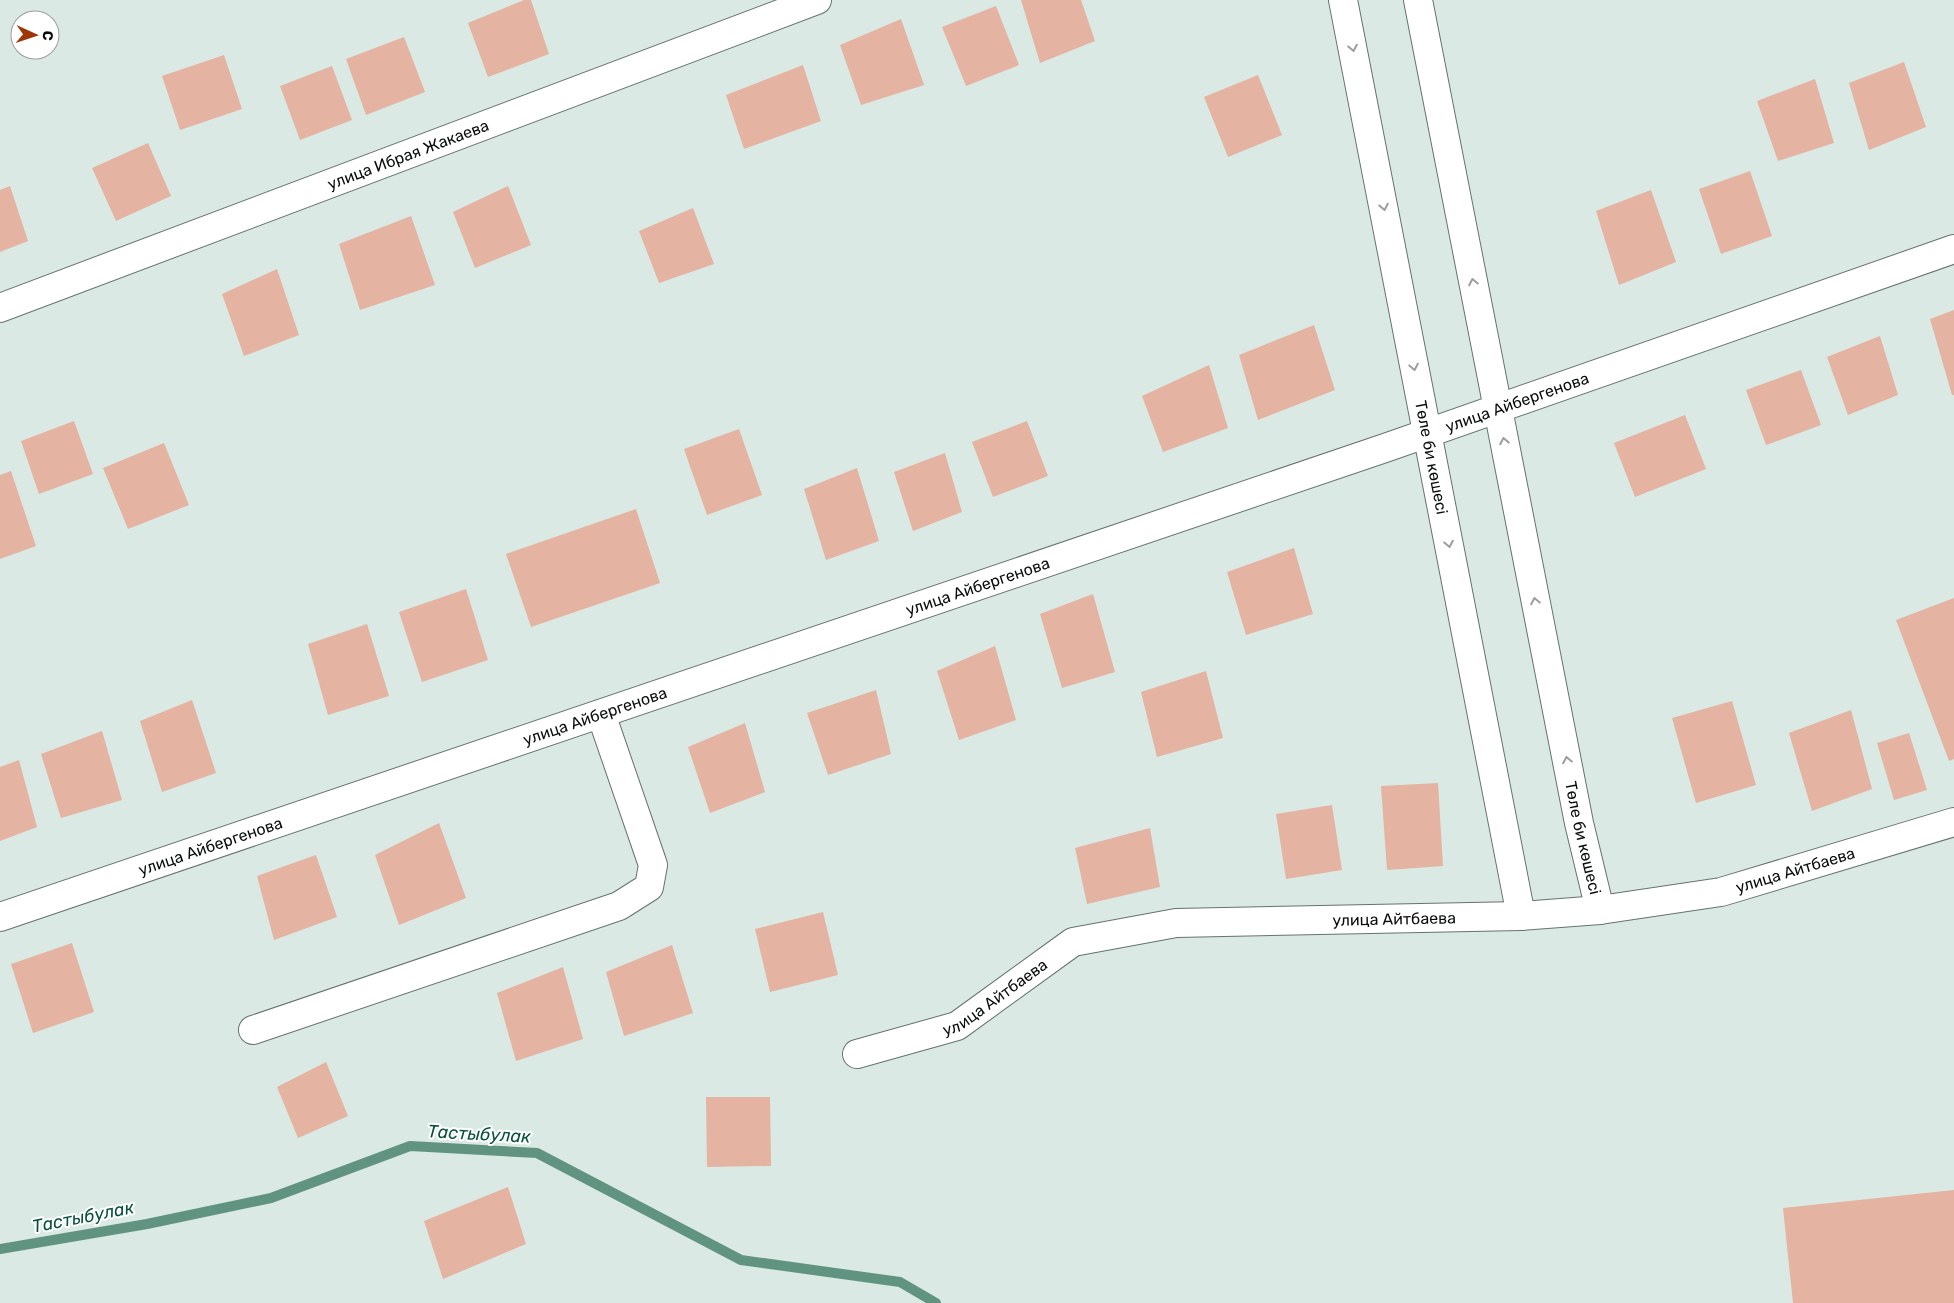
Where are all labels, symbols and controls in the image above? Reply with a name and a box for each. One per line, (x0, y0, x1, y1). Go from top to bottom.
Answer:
north arrow (10, 10, 60, 60)
text: С (39, 30, 56, 41)
one-way arrow (1347, 43, 1357, 52)
street label: улица Ибрая Жакаева (325, 116, 492, 194)
one-way arrow (1378, 203, 1388, 212)
one-way arrow (1468, 277, 1479, 286)
one-way arrow (1409, 363, 1419, 371)
street label: улица Айбергенова (1443, 368, 1591, 436)
street label: Төле би көшесі (1411, 399, 1452, 516)
one-way arrow (1500, 437, 1510, 446)
one-way arrow (1443, 539, 1453, 548)
street label: улица Айбергенова (903, 553, 1052, 620)
one-way arrow (1531, 596, 1541, 605)
street label: улица Айбергенова (521, 683, 669, 749)
one-way arrow (1562, 756, 1572, 765)
street label: Төле би көшесі (1561, 780, 1605, 897)
street label: улица Айбергенова (136, 813, 285, 879)
street label: улица Айтбаева (1733, 843, 1857, 897)
street label: улица Айтбаева (1332, 908, 1456, 930)
street label: улица Айтбаева (940, 955, 1051, 1040)
water label: Тастыбулак (427, 1120, 532, 1148)
water label: Тастыбулак (30, 1196, 136, 1238)

